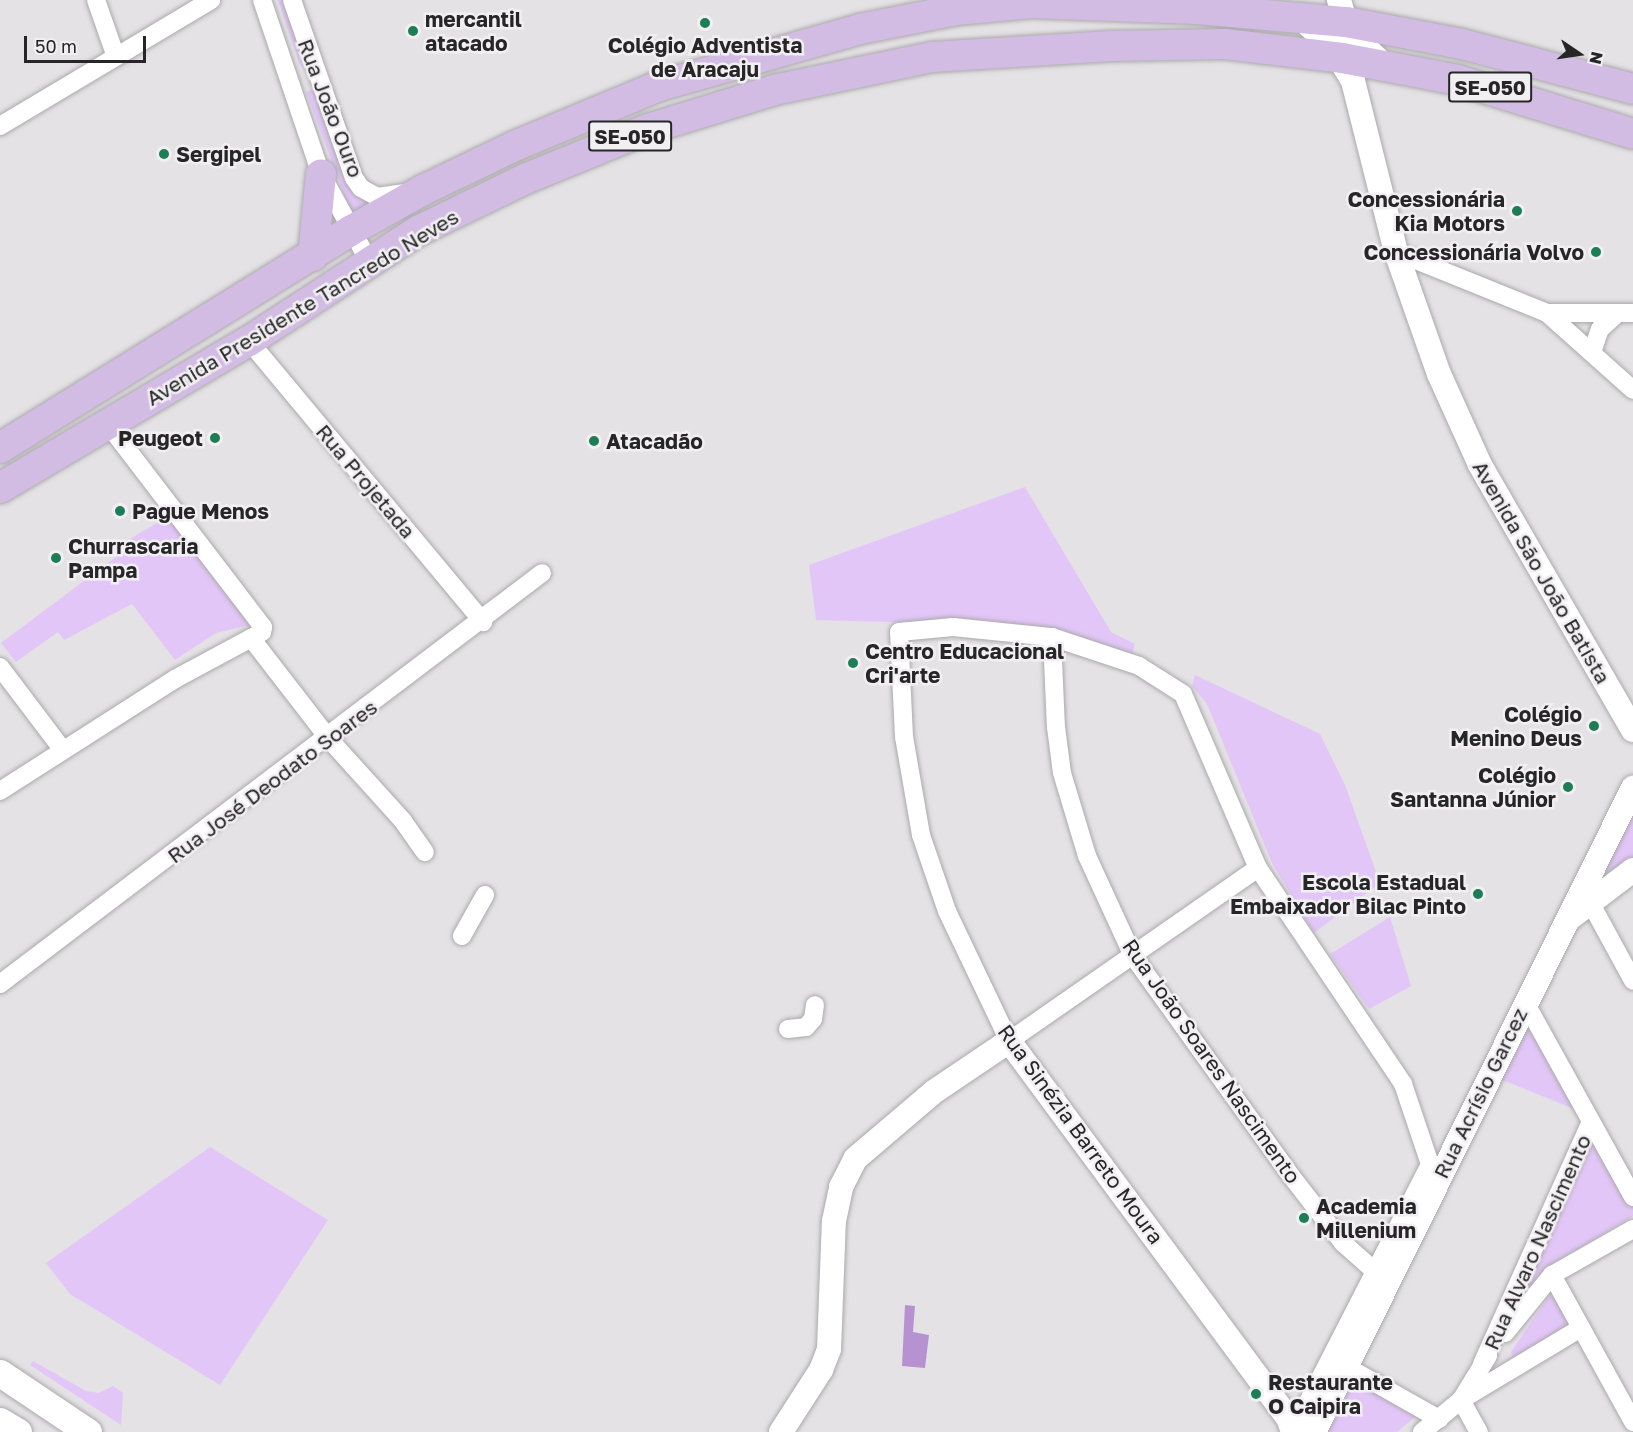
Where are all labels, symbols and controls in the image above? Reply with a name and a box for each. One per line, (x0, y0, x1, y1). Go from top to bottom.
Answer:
place label: mercantil atacado (425, 6, 522, 56)
marker: Colégio Adventista de Aracaju (698, 16, 712, 30)
scale bar (27, 24, 148, 62)
marker: mercantil atacado (406, 24, 420, 38)
north arrow (1549, 24, 1609, 84)
place label: Colégio Adventista de Aracaju (608, 32, 802, 82)
text: 50 m (35, 35, 77, 57)
street label: Rua João Ouro (293, 35, 369, 181)
text: N (1585, 50, 1608, 66)
road number: SE-050 (1448, 70, 1532, 104)
road number: SE-050 (588, 119, 672, 153)
place label: Sergipel (176, 141, 261, 167)
marker: Sergipel (157, 147, 171, 161)
place label: Concessionária Kia Motors (1347, 186, 1505, 236)
street label: Avenida Presidente Tancredo Neves (141, 204, 463, 410)
marker: Concessionária Kia Motors (1510, 204, 1524, 218)
place label: Concessionária Volvo (1364, 239, 1584, 265)
marker: Concessionária Volvo (1589, 245, 1603, 259)
street label: Rua Projetada (311, 419, 421, 543)
place label: Peugeot (118, 425, 203, 451)
place label: Atacadão (606, 428, 703, 454)
marker: Peugeot (208, 431, 222, 445)
marker: Atacadão (587, 434, 601, 448)
street label: Avenida São João Batista (1468, 456, 1616, 688)
place label: Pague Menos (132, 498, 269, 524)
marker: Pague Menos (113, 504, 127, 518)
place label: Churrascaria Pampa (68, 533, 199, 583)
marker: Churrascaria Pampa (49, 551, 63, 565)
place label: Centro Educacional Cri'arte (865, 638, 1064, 688)
marker: Centro Educacional Cri'arte (846, 656, 860, 670)
street label: Rua José Deodato Soares (162, 694, 382, 868)
place label: Colégio Menino Deus (1450, 701, 1582, 751)
marker: Colégio Menino Deus (1587, 719, 1601, 733)
place label: Colégio Santanna Júnior (1390, 762, 1556, 812)
marker: Colégio Santanna Júnior (1561, 780, 1575, 794)
place label: Escola Estadual Embaixador Bilac Pinto (1230, 869, 1466, 919)
marker: Escola Estadual Embaixador Bilac Pinto (1471, 887, 1485, 901)
street label: Rua João Soares Nascimento (1118, 934, 1306, 1188)
street label: Rua Acrísio Garcez (1428, 1004, 1532, 1182)
street label: Rua Sinézia Barreto Moura (993, 1019, 1169, 1249)
street label: Rua Alvaro Nascimento (1478, 1130, 1596, 1354)
place label: Academia Millenium (1316, 1193, 1417, 1243)
marker: Academia Millenium (1297, 1211, 1311, 1225)
place label: Restaurante O Caipira (1268, 1369, 1393, 1419)
marker: Restaurante O Caipira (1249, 1387, 1263, 1401)

